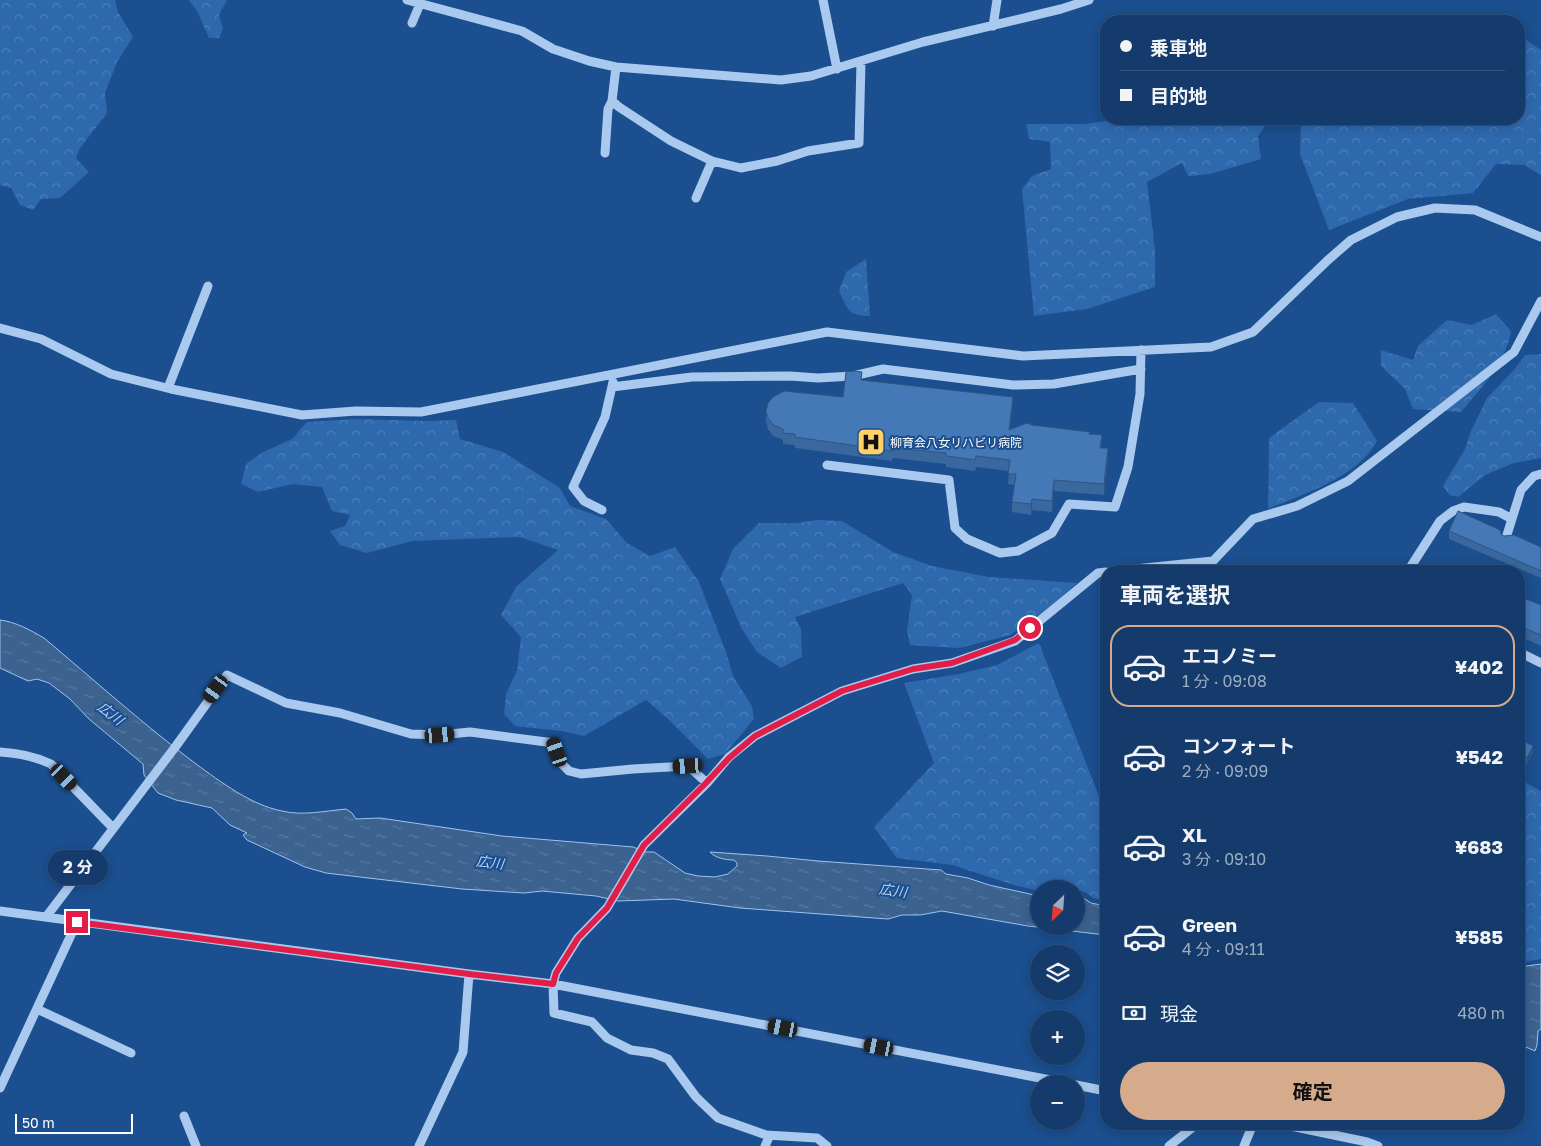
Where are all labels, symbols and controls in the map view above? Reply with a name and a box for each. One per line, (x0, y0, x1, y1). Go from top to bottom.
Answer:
text: 乗車地 (1150, 36, 1207, 59)
text: 目的地 (1150, 84, 1207, 107)
hospital icon: 柳育会八女リハビリ病院 (856, 427, 886, 457)
place label: 柳育会八女リハビリ病院 (890, 435, 1022, 450)
text: 車両を選択 (1120, 581, 1230, 608)
route start (1019, 617, 1041, 639)
icon: car (1122, 644, 1167, 689)
text: エコノミー (1182, 644, 1277, 667)
text: ¥402 (1455, 655, 1503, 678)
text: 1 分 · 09:08 (1182, 671, 1267, 691)
car (201, 672, 230, 706)
water label: 広川 (95, 698, 129, 730)
car (424, 726, 455, 744)
icon: car (1122, 734, 1167, 779)
text: コンフォート (1182, 734, 1295, 757)
car (545, 735, 568, 769)
text: ¥542 (1455, 745, 1503, 768)
car (672, 758, 703, 774)
car (48, 761, 79, 793)
text: 2 分 · 09:09 (1182, 761, 1268, 781)
text: XL (1182, 823, 1207, 846)
icon: car (1122, 824, 1167, 869)
text: ¥683 (1455, 835, 1503, 858)
text: 3 分 · 09:10 (1182, 849, 1266, 869)
callout: 2 分 (47, 850, 107, 884)
water label: 広川 (475, 852, 507, 872)
text: 2 分 (63, 857, 93, 877)
water label: 広川 (878, 880, 910, 901)
north arrow (1030, 880, 1085, 935)
map controls (1030, 880, 1085, 1130)
route end (66, 911, 88, 933)
text: Green (1182, 913, 1237, 936)
icon: car (1122, 914, 1167, 959)
text: ¥585 (1455, 925, 1503, 948)
text: 4 分 · 09:11 (1182, 939, 1264, 959)
button: layers (1030, 945, 1085, 1000)
icon: cash (1120, 999, 1148, 1027)
text: 現金 (1160, 1002, 1198, 1025)
text: 480 m (1457, 1003, 1505, 1023)
button: + (1030, 1010, 1085, 1065)
car (766, 1018, 799, 1038)
car (862, 1037, 895, 1057)
button: 確定 (1120, 1062, 1505, 1120)
button: − (1030, 1075, 1085, 1130)
scale bar (15, 1111, 132, 1134)
text: 50 m (22, 1114, 55, 1131)

